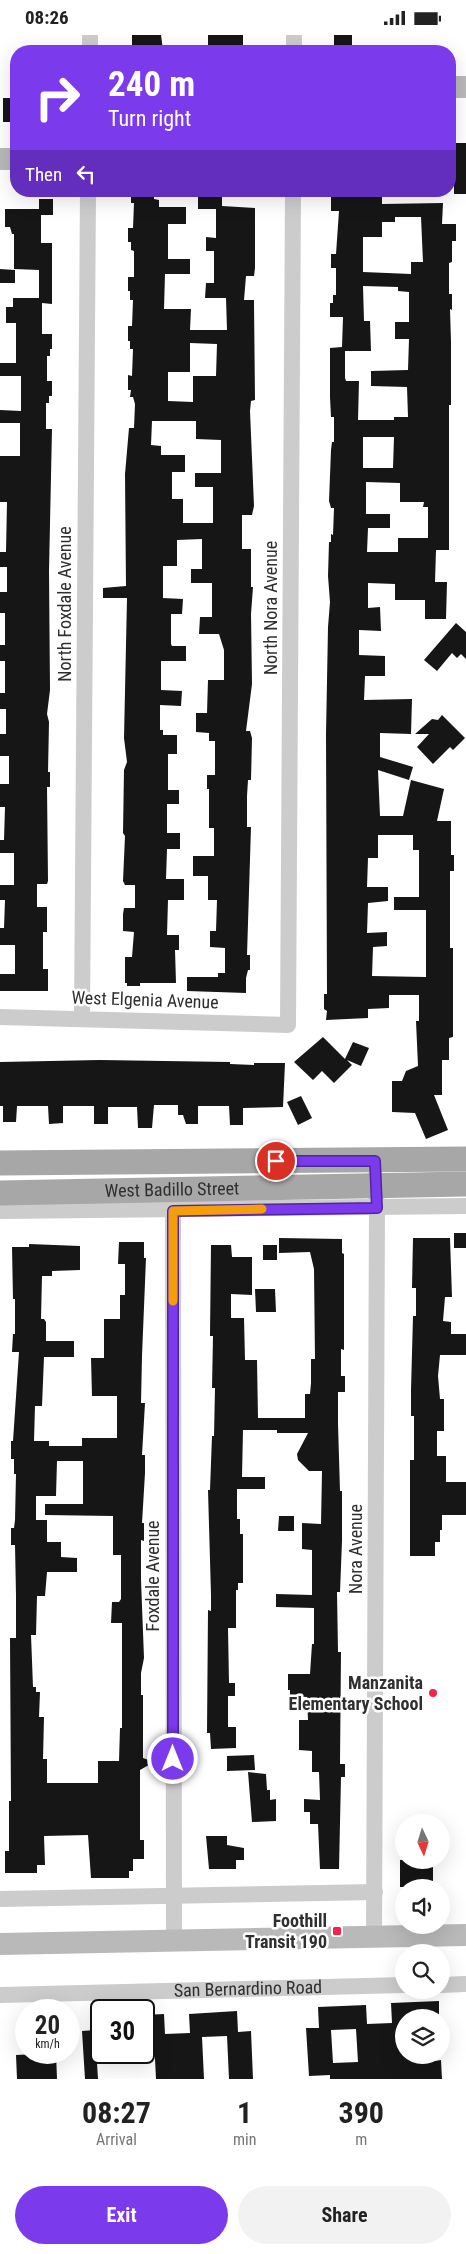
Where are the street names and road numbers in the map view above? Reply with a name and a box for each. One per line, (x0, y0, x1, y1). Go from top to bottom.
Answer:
street label: North Foxdale Avenue (54, 526, 75, 682)
street label: North Nora Avenue (260, 541, 281, 675)
street label: West Elgenia Avenue (71, 986, 219, 1013)
street label: West Badillo Street (104, 1177, 240, 1201)
street label: Nora Avenue (345, 1504, 366, 1594)
street label: Foxdale Avenue (142, 1520, 163, 1632)
street label: San Bernardino Road (173, 1976, 322, 2001)

